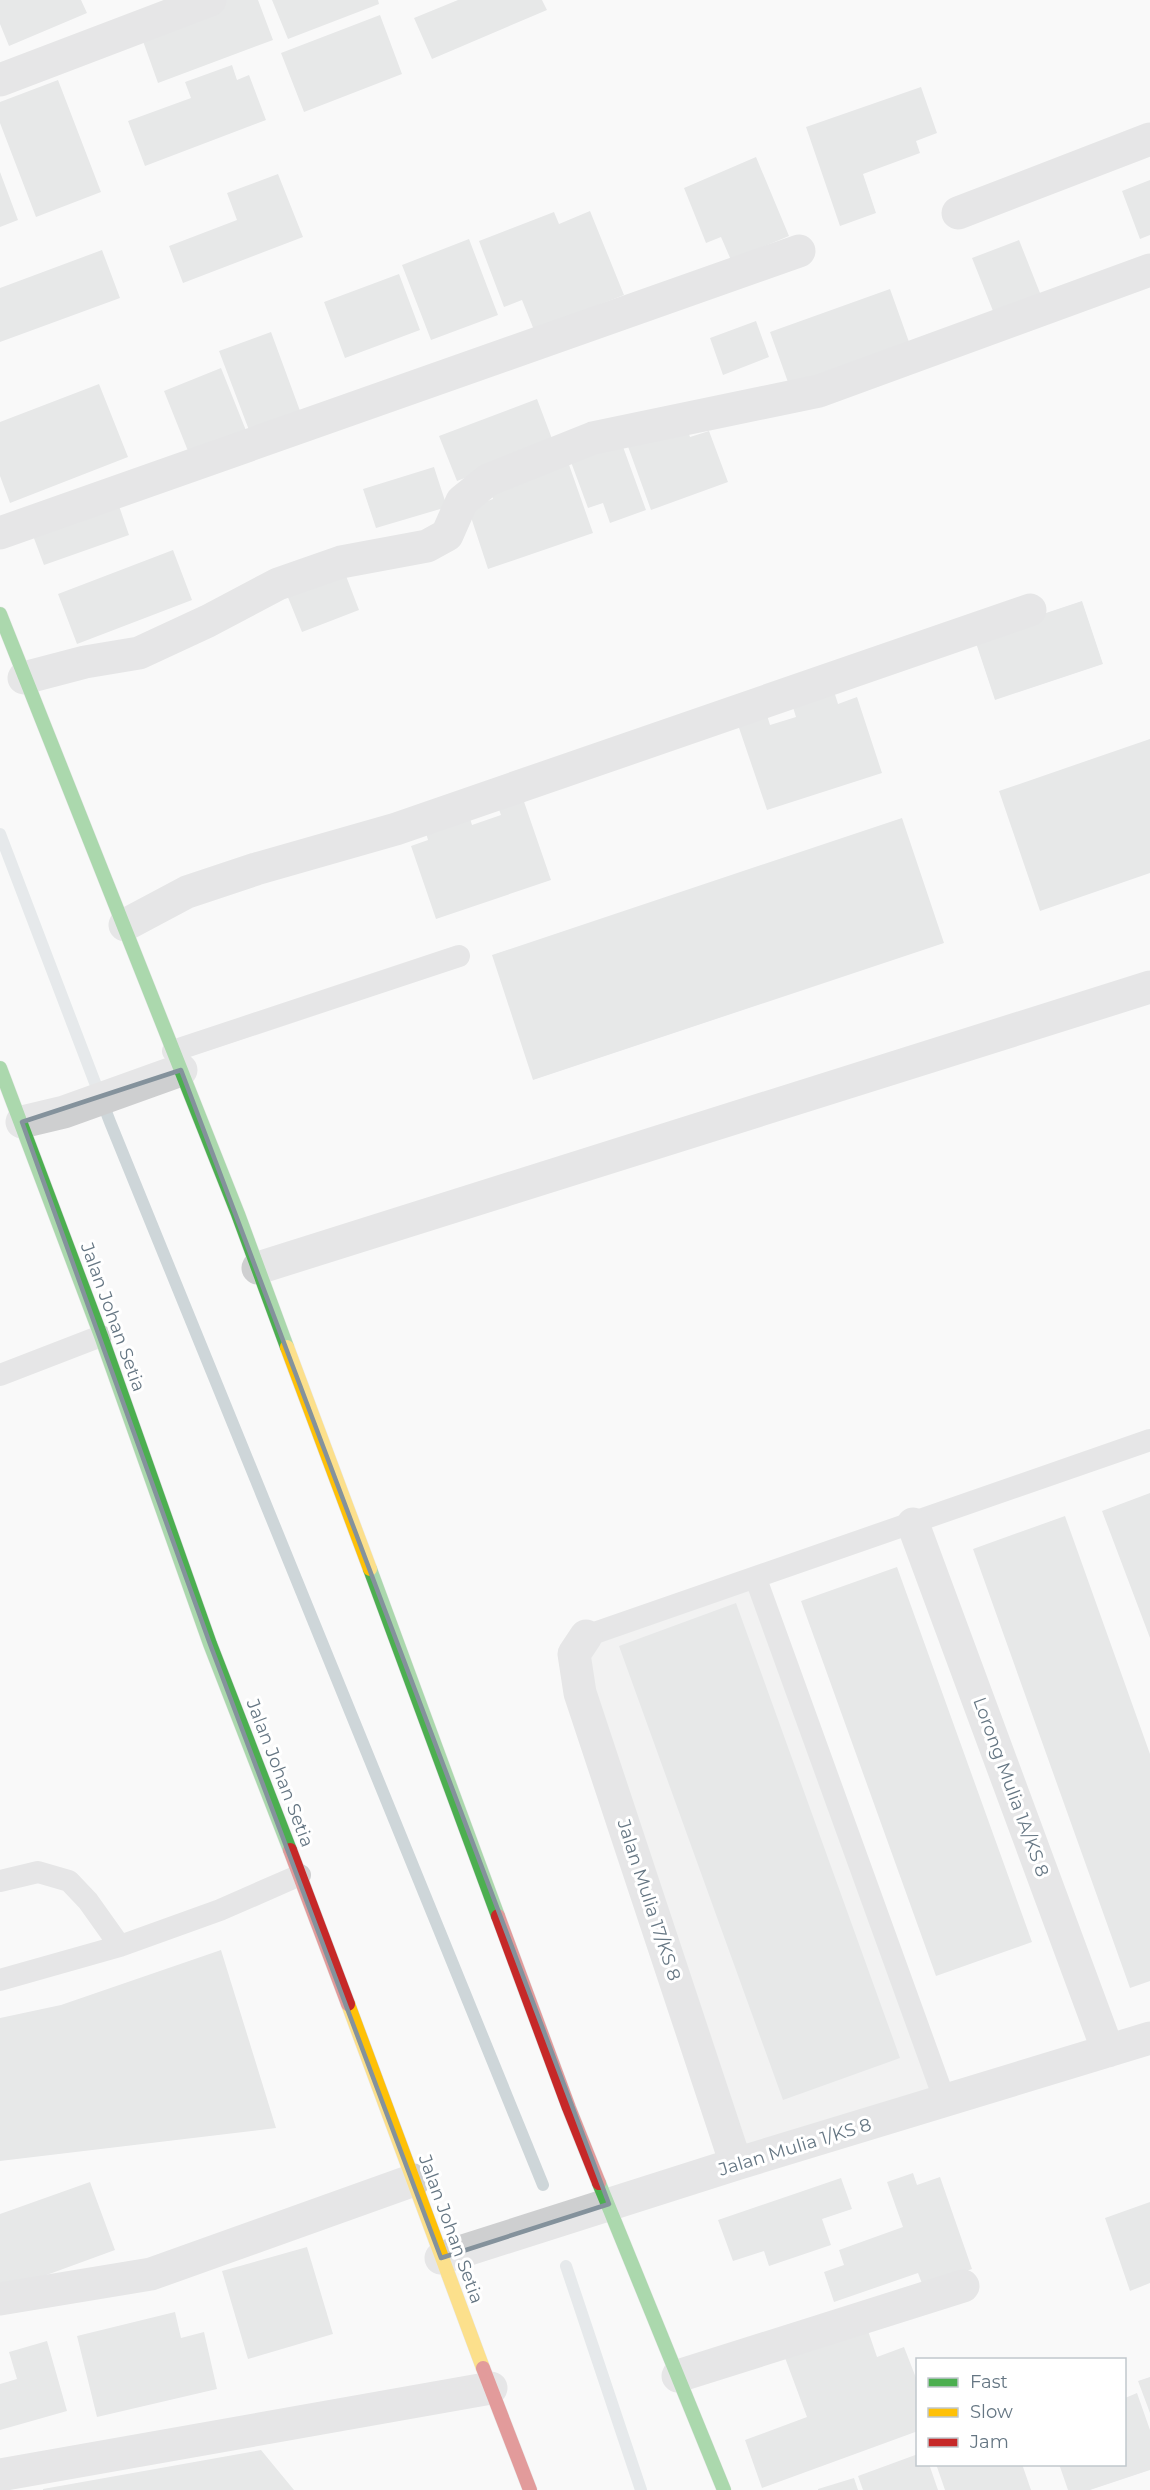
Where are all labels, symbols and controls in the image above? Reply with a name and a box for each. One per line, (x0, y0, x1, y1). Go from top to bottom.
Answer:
street label: Jalan Johan Setia (76, 1239, 150, 1394)
street label: Lorong Mulia 1A/KS 8 (968, 1694, 1054, 1880)
street label: Jalan Johan Setia (241, 1695, 318, 1850)
street label: Jalan Mulia 17/KS 8 (612, 1816, 685, 1984)
street label: Jalan Mulia 1/KS 8 (715, 2113, 874, 2181)
street label: Jalan Johan Setia (414, 2151, 488, 2306)
legend (916, 2358, 1126, 2466)
text: Fast (970, 2371, 1008, 2393)
text: Slow (970, 2401, 1013, 2423)
text: Jam (969, 2431, 1009, 2453)

